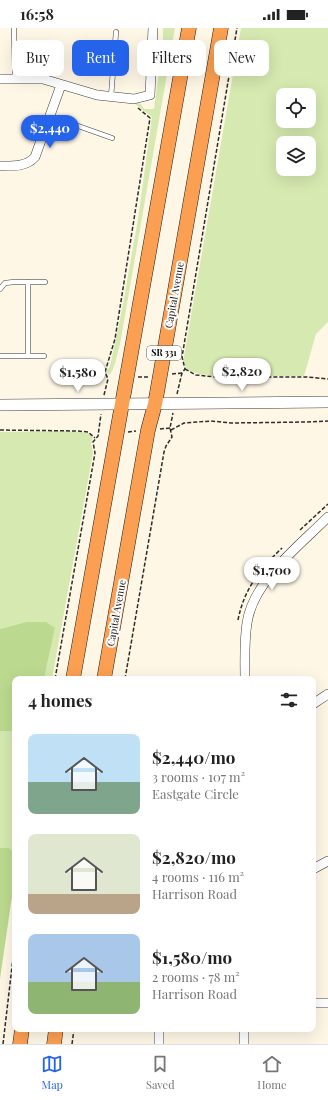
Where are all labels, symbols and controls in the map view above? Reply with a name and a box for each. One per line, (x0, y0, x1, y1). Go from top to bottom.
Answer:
text: 16:58 (20, 4, 54, 24)
chip: Buy (12, 40, 64, 76)
chip: Rent (72, 40, 129, 76)
chip: Filters (137, 40, 206, 76)
chip: New (214, 40, 269, 76)
map controls (276, 88, 316, 176)
button: locate (276, 88, 316, 128)
pin: $2,440 (17, 115, 83, 149)
text: $2,440 (30, 119, 70, 136)
button: layers (276, 136, 316, 176)
street label: Capital Avenue (161, 261, 187, 329)
road number: SR 331 (147, 346, 181, 360)
pin: $2,820 (209, 358, 275, 392)
pin: $1,580 (45, 359, 111, 393)
text: $2,820 (222, 362, 262, 379)
text: $1,580 (59, 363, 97, 380)
pin: $1,700 (239, 557, 305, 591)
text: $1,700 (253, 561, 291, 578)
street label: Capital Avenue (103, 579, 129, 647)
text: 4 homes (28, 689, 92, 711)
icon: filters (278, 689, 300, 711)
text: $2,440/mo (152, 746, 235, 768)
icon: home (60, 750, 108, 798)
text: 3 rooms · 107 m² (152, 768, 245, 785)
text: Eastgate Circle (152, 785, 239, 802)
text: $2,820/mo (152, 846, 236, 868)
icon: home (60, 850, 108, 898)
text: 4 rooms · 116 m² (152, 868, 244, 885)
text: Harrison Road (152, 885, 237, 902)
text: $1,580/mo (152, 946, 232, 968)
icon: home (60, 950, 108, 998)
text: 2 rooms · 78 m² (152, 968, 240, 985)
text: Harrison Road (152, 985, 237, 1002)
tab: Map (41, 1053, 63, 1092)
tab: Saved (146, 1053, 175, 1092)
tab: Home (257, 1053, 287, 1092)

